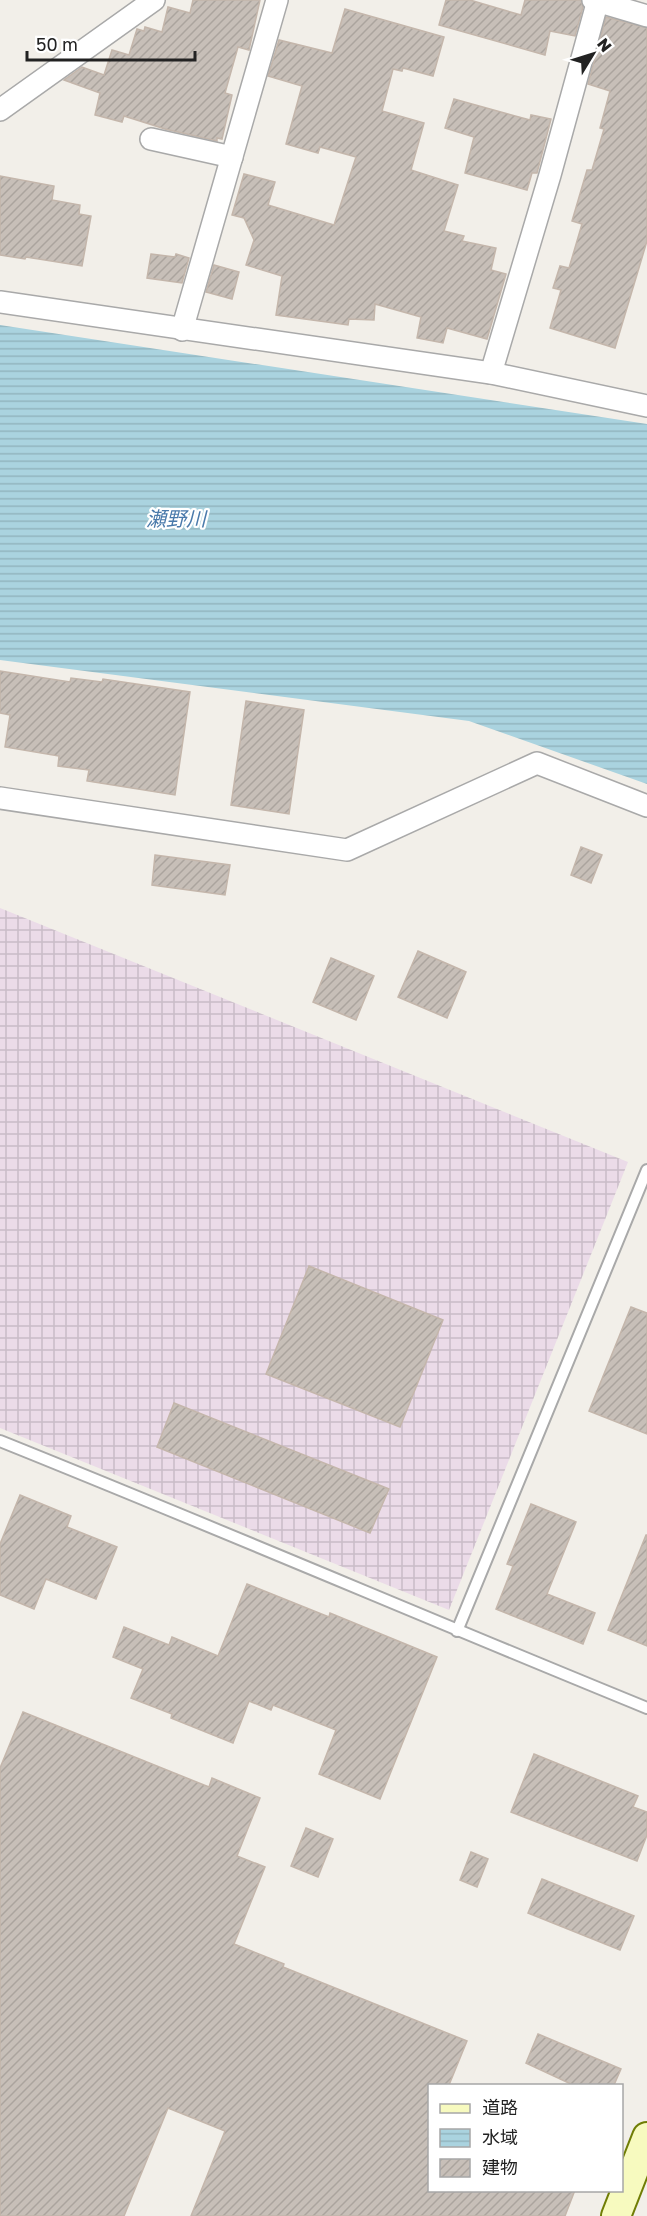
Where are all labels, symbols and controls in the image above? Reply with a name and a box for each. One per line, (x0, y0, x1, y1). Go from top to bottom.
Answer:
scale bar (27, 24, 195, 62)
north arrow (563, 24, 623, 84)
text: 50 m (36, 33, 78, 55)
text: N (593, 34, 616, 56)
water label: 瀬野川 (146, 506, 208, 530)
legend (428, 2084, 623, 2192)
text: 道路 (482, 2096, 518, 2118)
text: 水域 (482, 2126, 518, 2148)
text: 建物 (482, 2156, 518, 2178)

